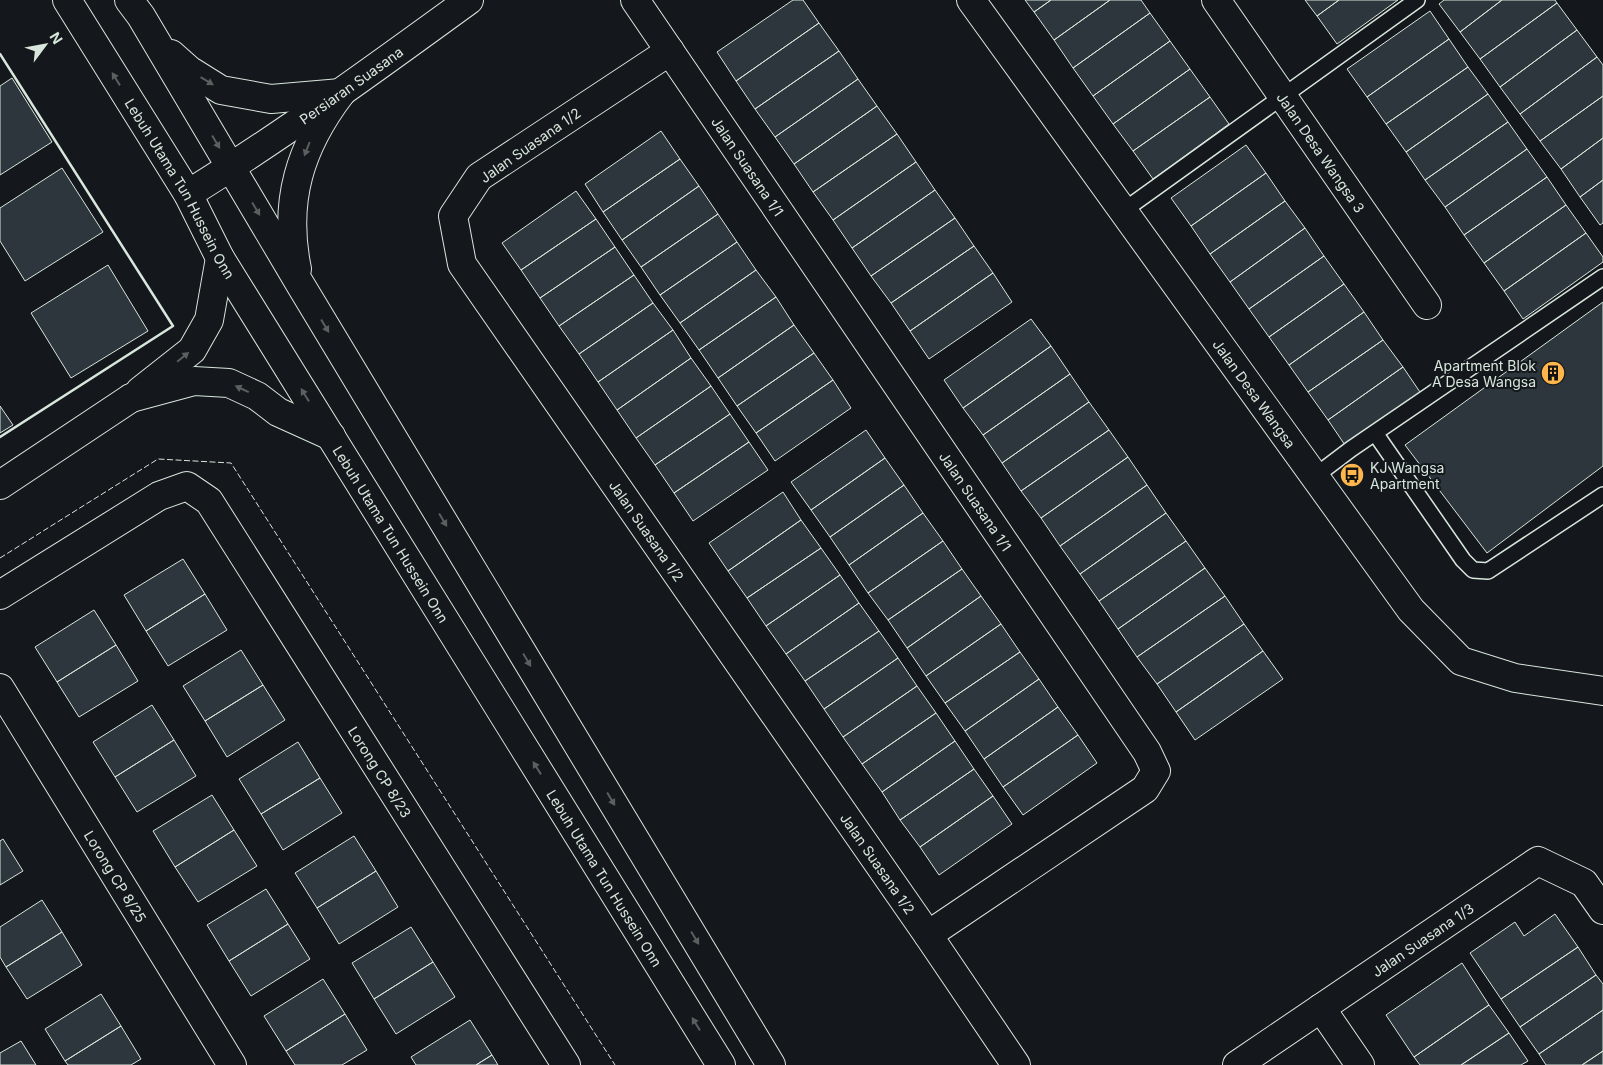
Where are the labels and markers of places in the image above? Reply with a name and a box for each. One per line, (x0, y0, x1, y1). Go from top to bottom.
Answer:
place label: Apartment Blok A Desa Wangsa (1432, 357, 1536, 390)
building icon: Apartment Blok A Desa Wangsa (1540, 360, 1566, 386)
place label: KJ Wangsa Apartment (1370, 459, 1444, 492)
bus stop icon: KJ Wangsa Apartment (1339, 462, 1365, 488)

